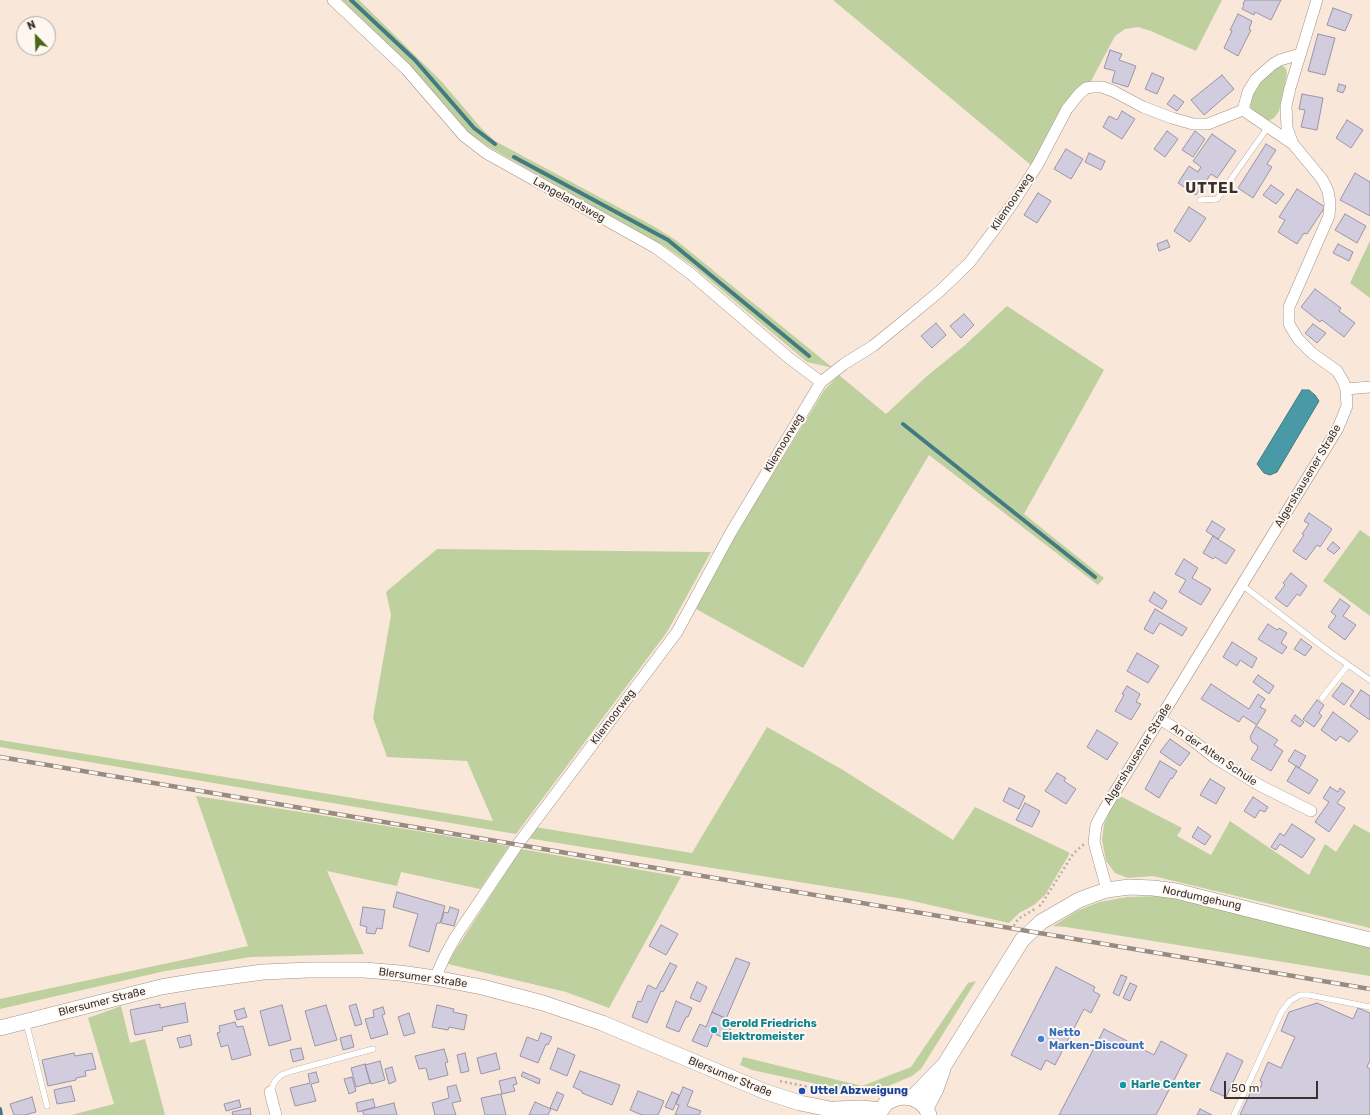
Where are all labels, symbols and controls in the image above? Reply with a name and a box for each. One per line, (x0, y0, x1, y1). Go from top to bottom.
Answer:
north arrow (16, 16, 56, 56)
text: N (25, 18, 38, 33)
street label: Kliemoorweg (988, 171, 1036, 233)
street label: Langelandsweg (531, 175, 607, 225)
district label: UTTEL (1185, 180, 1239, 198)
street label: Kliemoorweg (761, 411, 807, 475)
street label: Algershausener Straße (1272, 422, 1344, 530)
street label: Kliemoorweg (588, 687, 638, 747)
street label: Algershausener Straße (1101, 701, 1175, 807)
street label: An der Alten Schule (1168, 721, 1260, 789)
street label: Nordumgehung (1161, 883, 1243, 913)
street label: Blersumer Straße (378, 965, 468, 991)
street label: Blersumer Straße (57, 985, 147, 1019)
place label: Gerold Friedrichs Elektromeister (722, 1017, 817, 1043)
marker: Gerold Friedrichs Elektromeister (709, 1025, 719, 1035)
place label: Netto Marken-Discount (1049, 1026, 1144, 1052)
marker: Netto Marken-Discount (1036, 1034, 1046, 1044)
street label: Blersumer Straße (686, 1054, 774, 1100)
scale bar (1226, 1073, 1320, 1099)
place label: Harle Center (1131, 1078, 1201, 1092)
marker: Harle Center (1118, 1080, 1128, 1090)
text: 50 m (1231, 1081, 1259, 1095)
place label: Uttel Abzweigung (810, 1084, 908, 1098)
marker: Uttel Abzweigung (797, 1086, 807, 1096)

